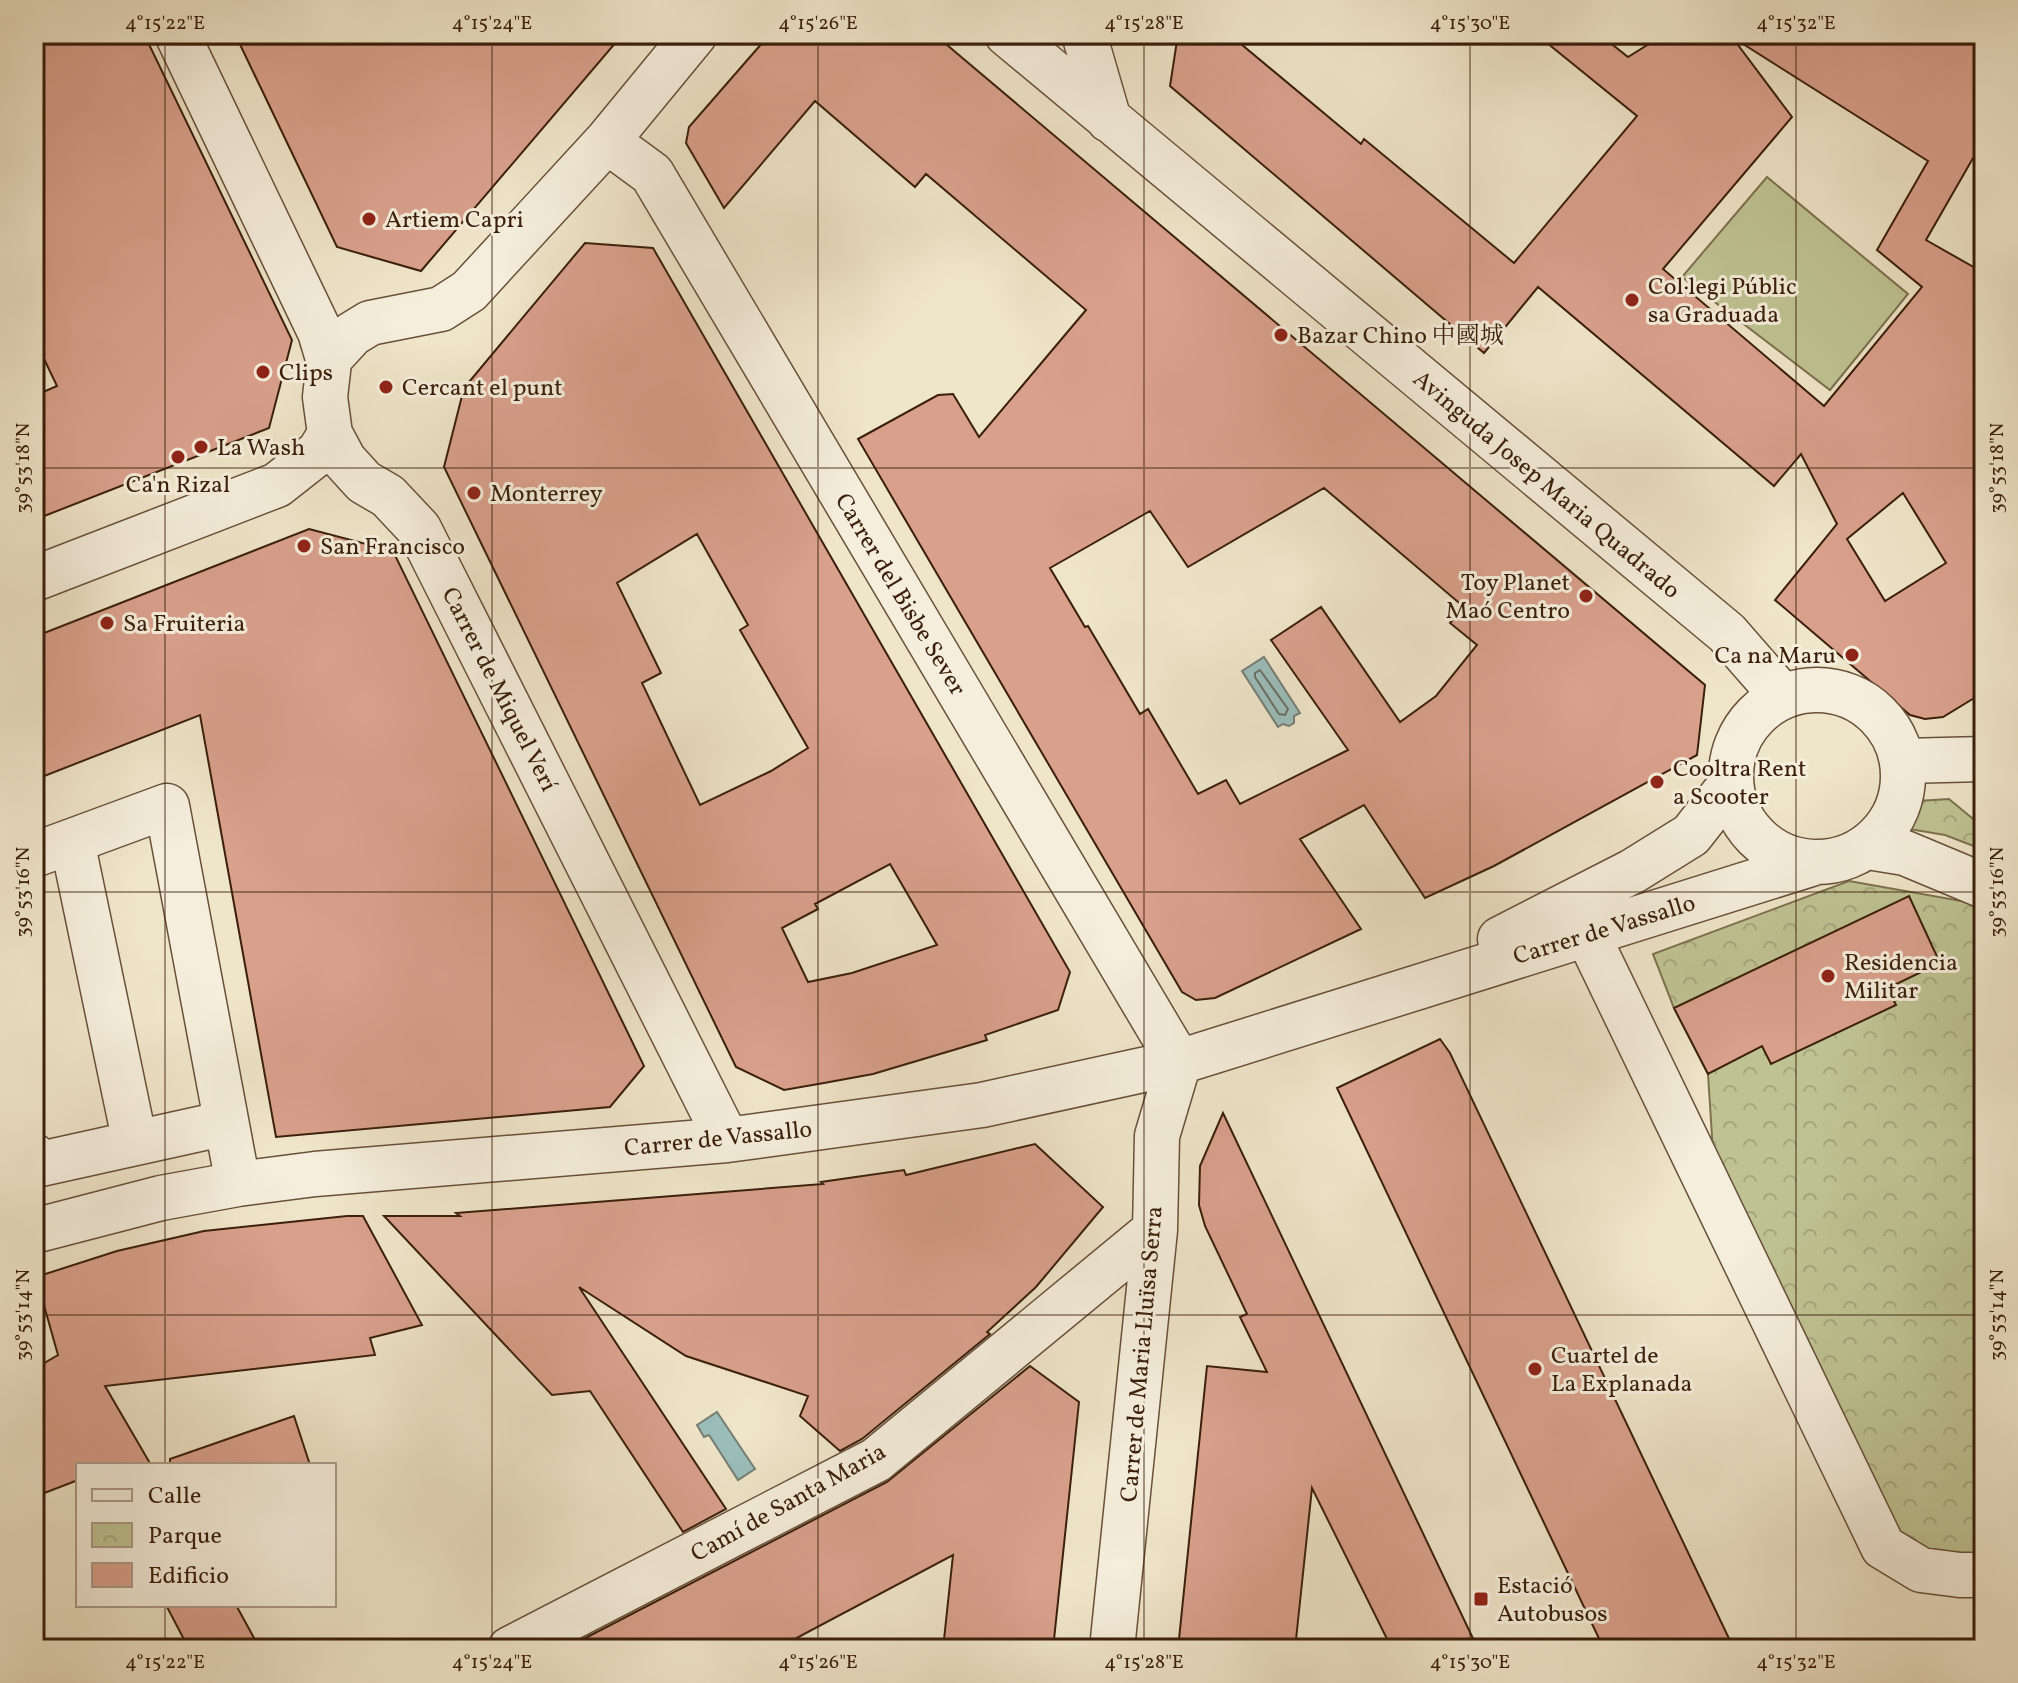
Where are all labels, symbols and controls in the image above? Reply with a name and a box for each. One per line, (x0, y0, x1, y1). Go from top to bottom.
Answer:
text: 4°15'22"E (125, 10, 205, 38)
text: 4°15'24"E (452, 10, 532, 38)
text: 4°15'26"E (778, 10, 858, 38)
text: 4°15'28"E (1104, 10, 1184, 38)
text: 4°15'30"E (1430, 10, 1510, 38)
text: 4°15'32"E (1756, 10, 1836, 38)
place label: Artiem Capri (385, 204, 524, 238)
marker: Artiem Capri (360, 210, 378, 228)
place label: Col·legi Públic sa Graduada (1648, 271, 1797, 333)
marker: Col·legi Públic sa Graduada (1623, 291, 1641, 309)
place label: Bazar Chino 中國城 (1297, 320, 1504, 354)
marker: Bazar Chino 中國城 (1272, 326, 1290, 344)
place label: Clips (279, 357, 333, 391)
marker: Clips (254, 363, 272, 381)
street label: Avinguda Josep Maria Quadrado (1405, 363, 1687, 608)
place label: Cercant el punt (402, 372, 563, 406)
marker: Cercant el punt (377, 378, 395, 396)
text: 39°53'18"N (10, 422, 38, 513)
text: 39°53'18"N (1984, 422, 2012, 513)
place label: La Wash (217, 432, 305, 466)
marker: La Wash (192, 438, 210, 456)
marker: Ca'n Rizal (169, 448, 187, 466)
place label: Ca'n Rizal (126, 469, 230, 503)
place label: Monterrey (490, 478, 603, 512)
marker: Monterrey (465, 484, 483, 502)
street label: Carrer del Bisbe Sever (825, 487, 973, 703)
place label: San Francisco (320, 531, 465, 565)
marker: San Francisco (295, 537, 313, 555)
place label: Toy Planet Maó Centro (1446, 567, 1570, 629)
street label: Carrer de Miquel Verí (432, 582, 565, 798)
marker: Toy Planet Maó Centro (1577, 587, 1595, 605)
place label: Sa Fruiteria (123, 608, 245, 642)
marker: Sa Fruiteria (98, 614, 116, 632)
place label: Ca na Maru (1715, 640, 1836, 674)
marker: Ca na Maru (1843, 646, 1861, 664)
place label: Cooltra Rent a Scooter (1673, 753, 1806, 815)
marker: Cooltra Rent a Scooter (1648, 773, 1666, 791)
text: 39°53'16"N (10, 846, 38, 937)
text: 39°53'16"N (1984, 846, 2012, 937)
street label: Carrer de Vassallo (1509, 887, 1700, 975)
place label: Residencia Militar (1844, 947, 1958, 1009)
marker: Residencia Militar (1819, 967, 1837, 985)
street label: Carrer de Vassallo (623, 1113, 814, 1167)
street label: Carrer de Maria Lluïsa Serra (1113, 1205, 1173, 1504)
text: 39°53'14"N (10, 1269, 38, 1361)
text: 39°53'14"N (1984, 1269, 2012, 1361)
place label: Cuartel de La Explanada (1551, 1340, 1693, 1402)
marker: Cuartel de La Explanada (1526, 1360, 1544, 1378)
street label: Camí de Santa Maria (685, 1436, 893, 1572)
legend (76, 1463, 336, 1607)
text: Calle (148, 1480, 201, 1514)
text: Parque (148, 1520, 222, 1554)
text: Edificio (148, 1560, 229, 1594)
place label: Estació Autobusos (1497, 1570, 1608, 1632)
marker: Estació Autobusos (1472, 1590, 1490, 1608)
text: 4°15'22"E (125, 1649, 205, 1677)
text: 4°15'24"E (452, 1649, 532, 1677)
text: 4°15'26"E (778, 1649, 858, 1677)
text: 4°15'28"E (1104, 1649, 1184, 1677)
text: 4°15'30"E (1430, 1649, 1510, 1677)
text: 4°15'32"E (1756, 1649, 1836, 1677)

